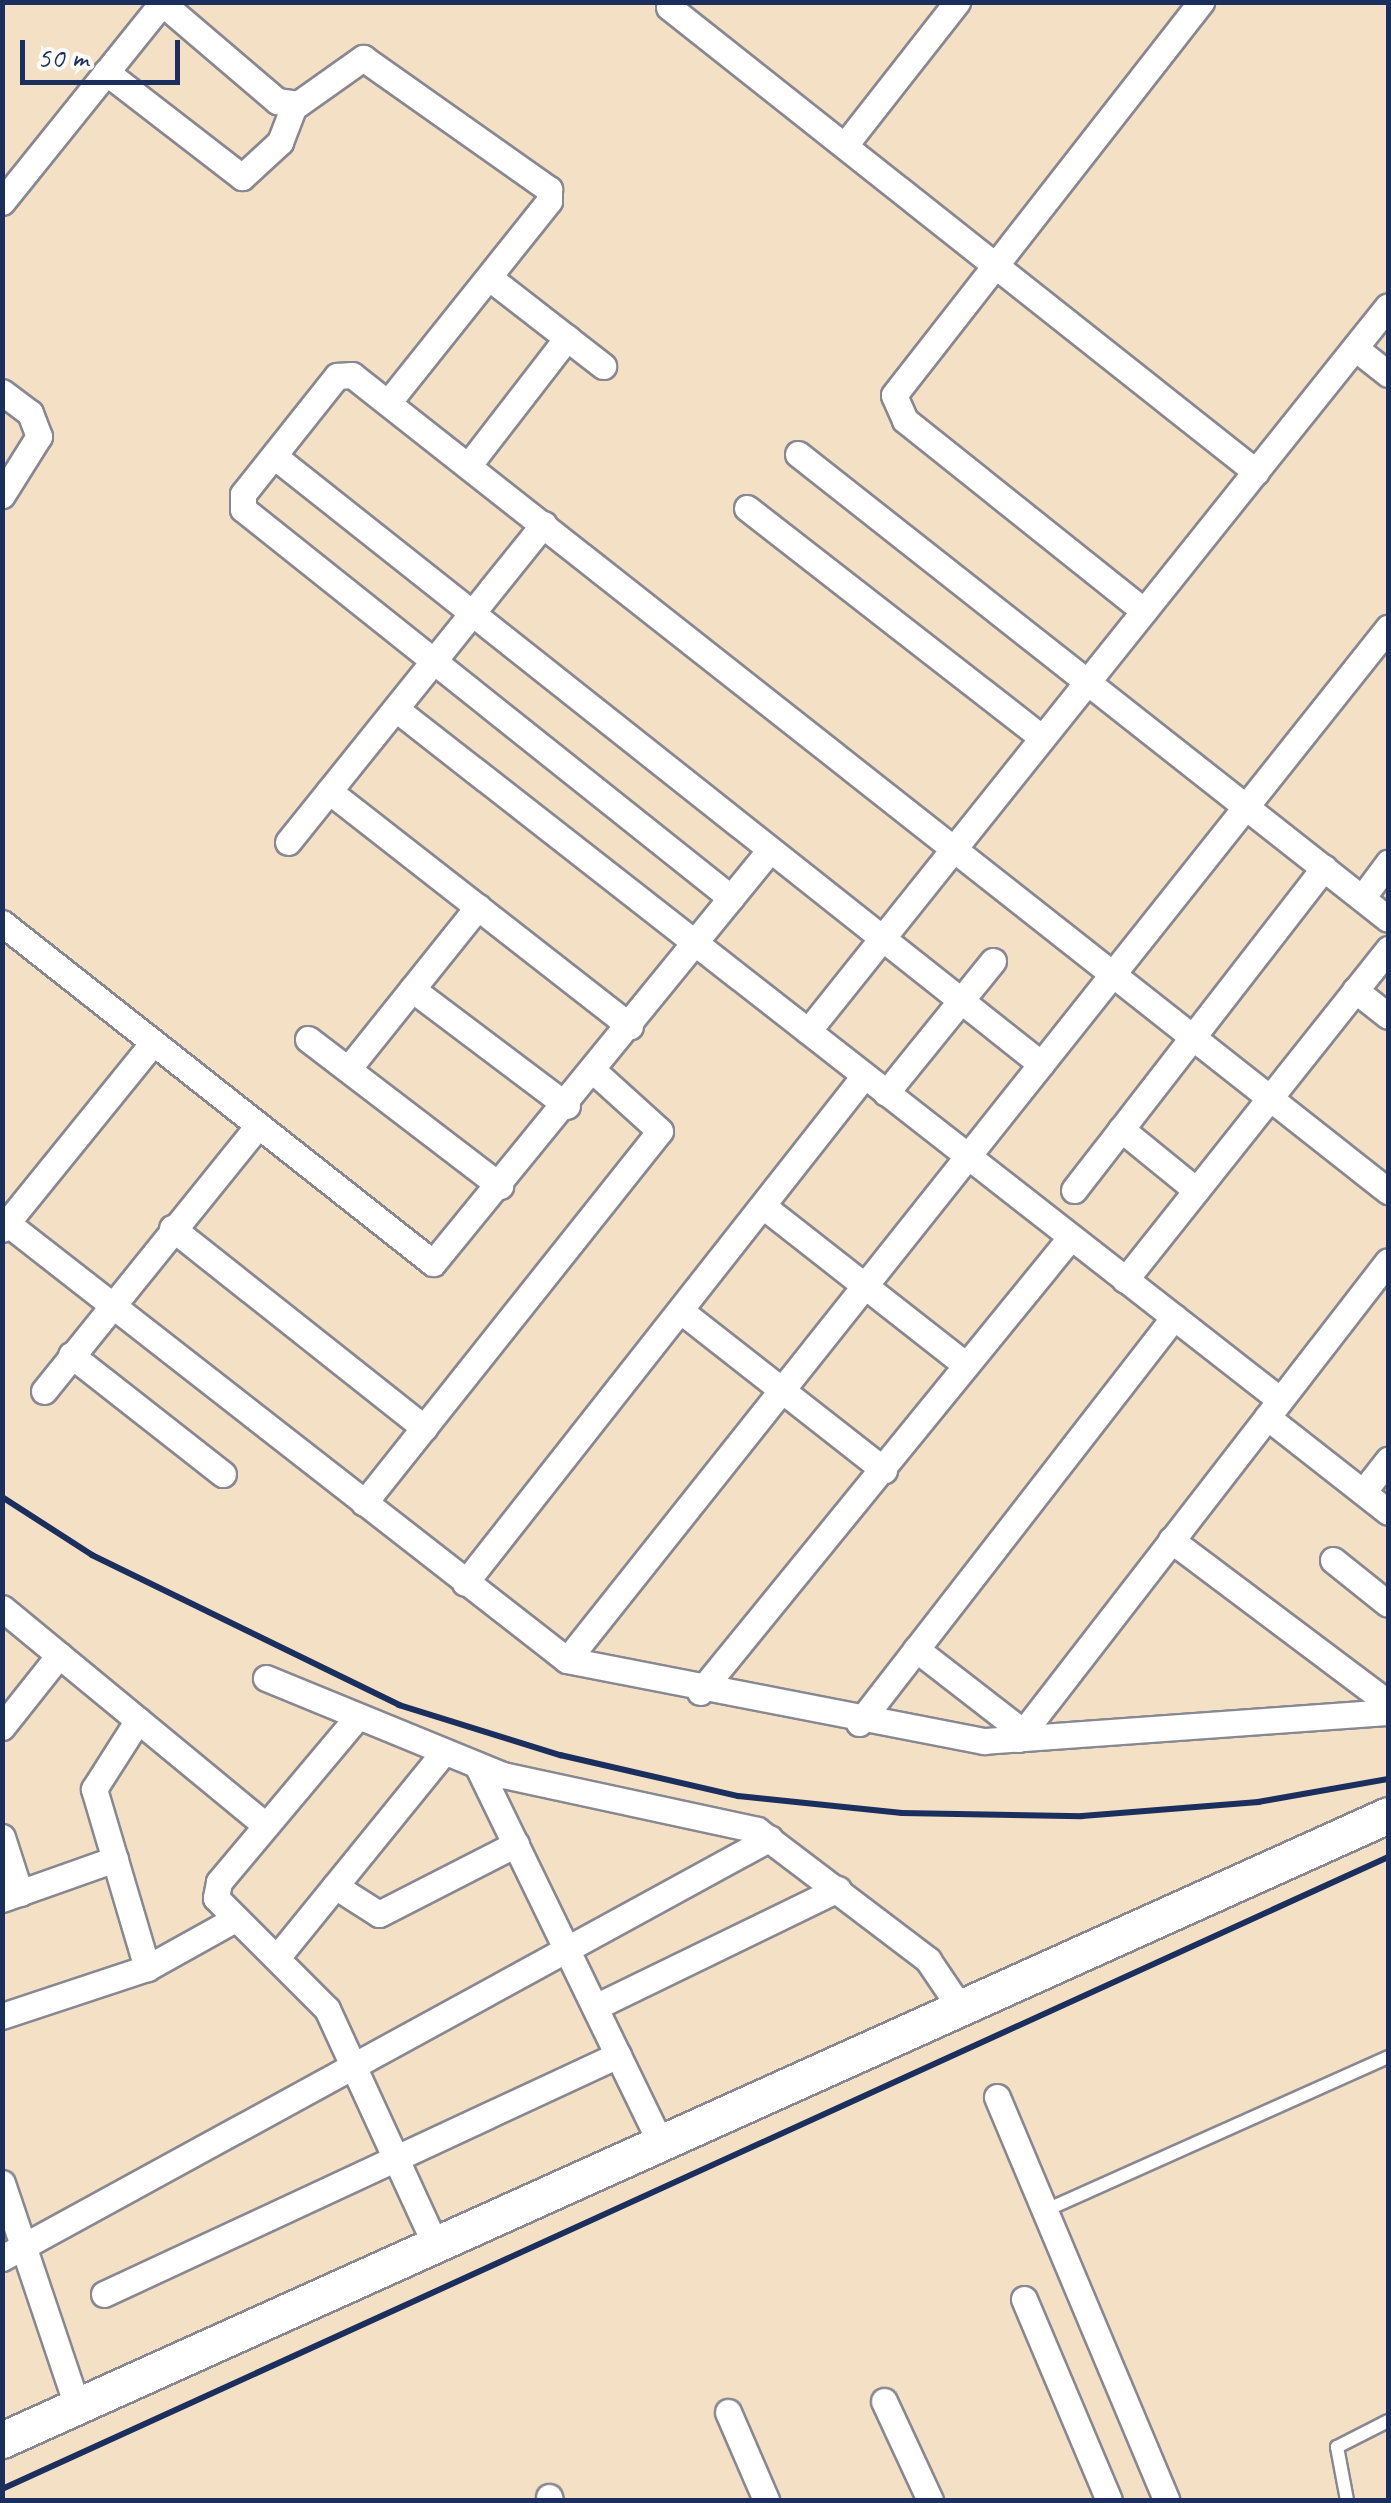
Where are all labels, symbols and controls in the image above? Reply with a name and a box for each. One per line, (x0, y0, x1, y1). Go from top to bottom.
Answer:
scale bar (25, 20, 185, 82)
text: 50 m (37, 38, 88, 76)

